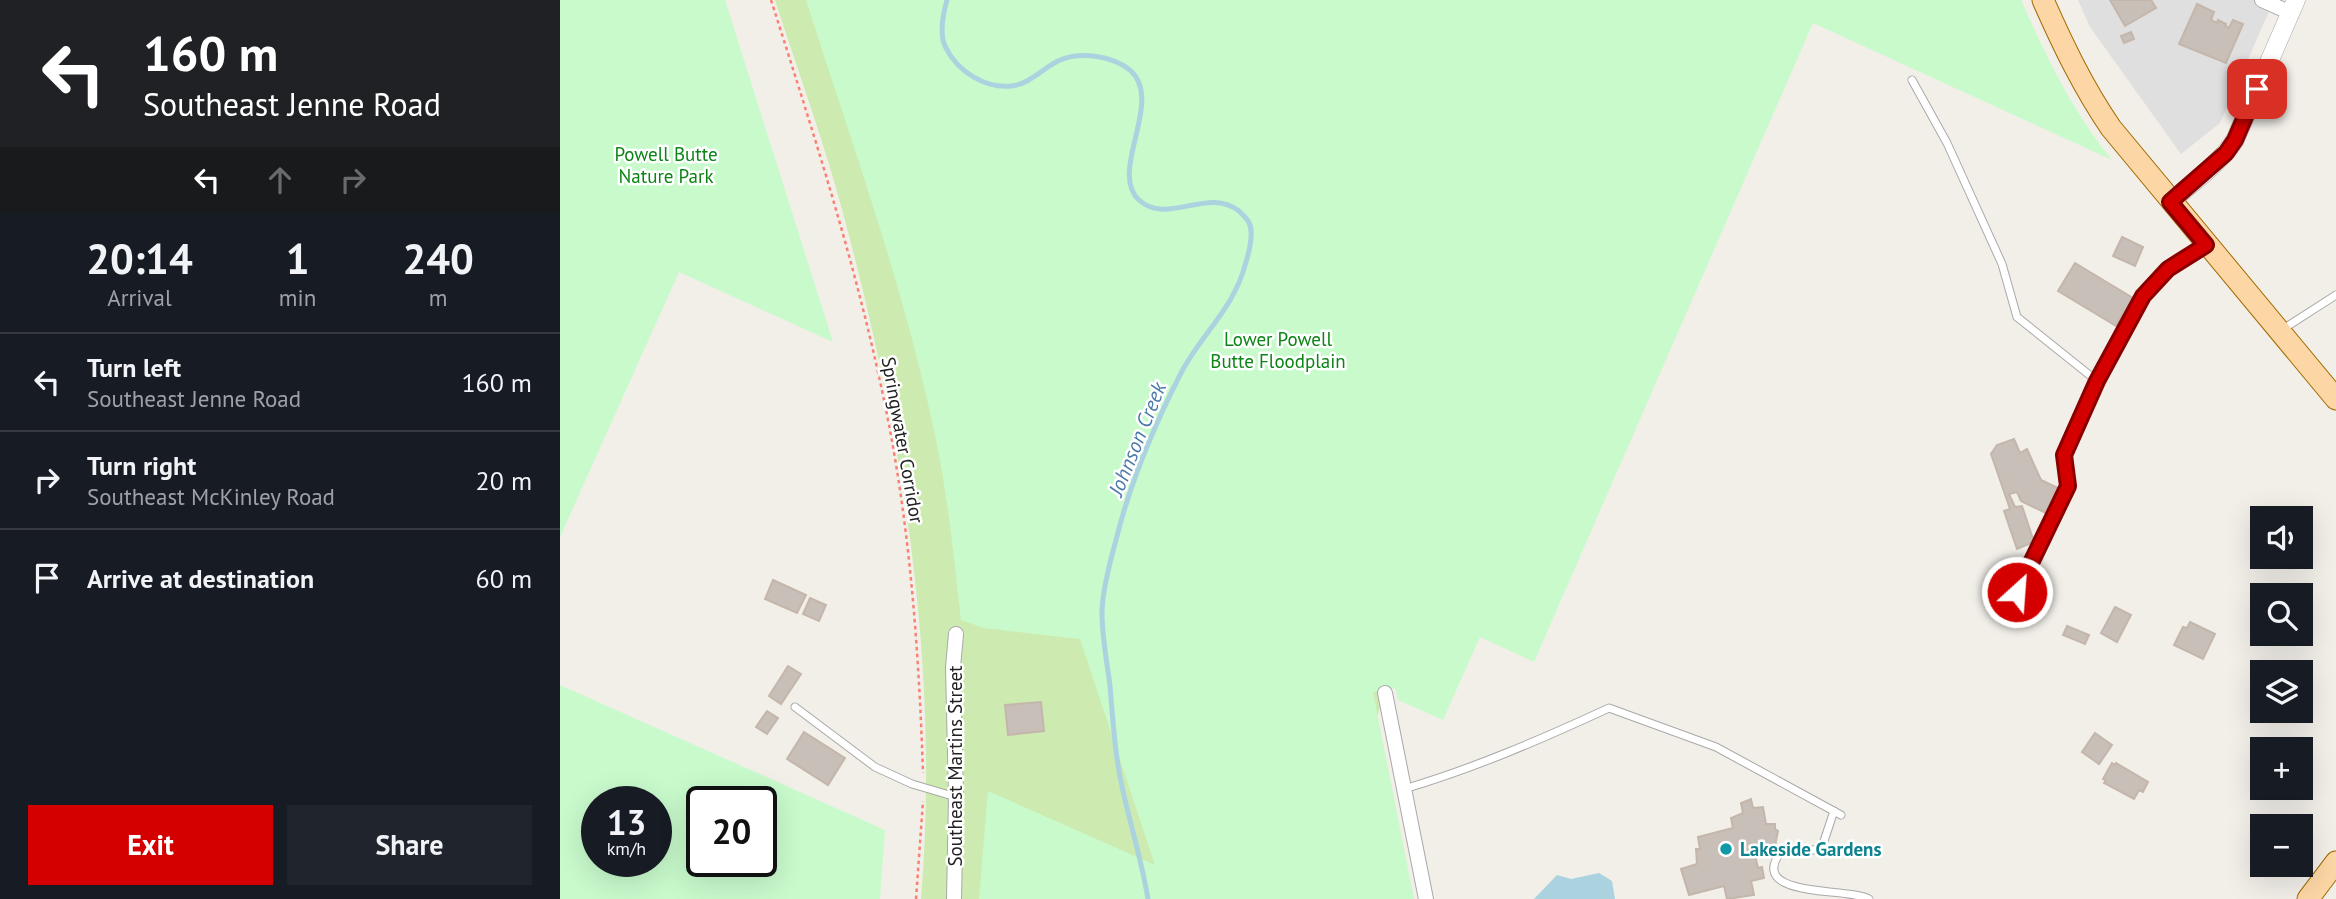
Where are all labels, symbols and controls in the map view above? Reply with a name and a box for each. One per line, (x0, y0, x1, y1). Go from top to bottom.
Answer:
text: 160 m (143, 21, 278, 85)
icon: left (28, 28, 119, 119)
pin (2227, 59, 2287, 119)
icon: arrive (2238, 70, 2276, 108)
text: Southeast Jenne Road (143, 83, 441, 125)
park label: Powell Butte Nature Park (614, 142, 718, 188)
icon: left (188, 161, 226, 199)
icon: ahead (261, 161, 299, 199)
icon: right (334, 161, 372, 199)
text: 20:14 (86, 231, 193, 286)
text: 1 (286, 231, 309, 286)
text: 240 (402, 231, 474, 286)
text: Arrival (107, 283, 172, 312)
text: min (279, 283, 316, 312)
text: m (429, 283, 447, 312)
park label: Lower Powell Butte Floodplain (1210, 327, 1346, 373)
text: Turn left (87, 351, 181, 384)
street label: Springwater Corridor (877, 355, 930, 526)
icon: left (28, 363, 66, 401)
text: 160 m (461, 366, 532, 399)
water label: Johnson Creek (1101, 377, 1173, 502)
text: Southeast Jenne Road (87, 384, 301, 413)
text: Turn right (87, 449, 196, 482)
icon: right (28, 461, 66, 499)
text: 20 m (476, 464, 532, 497)
text: Southeast McKinley Road (87, 482, 335, 511)
map controls (2250, 506, 2313, 877)
button: sound (2250, 506, 2313, 569)
position arrow (1980, 555, 2054, 629)
icon: arrive (28, 559, 66, 597)
text: Arrive at destination (87, 562, 314, 595)
text: 60 m (476, 562, 532, 595)
button: search (2250, 583, 2313, 646)
button: layers (2250, 660, 2313, 723)
street label: Southeast Martins Street (943, 665, 967, 866)
button: + (2250, 737, 2313, 800)
speed limit sign: 20 (686, 786, 777, 877)
text: 13 (607, 799, 646, 845)
button: Exit (28, 805, 273, 885)
button: Share (287, 805, 532, 885)
button: − (2250, 814, 2313, 877)
text: km/h (607, 837, 646, 860)
place label: Lakeside Gardens (1740, 837, 1881, 861)
marker: Lakeside Gardens (1718, 841, 1734, 857)

